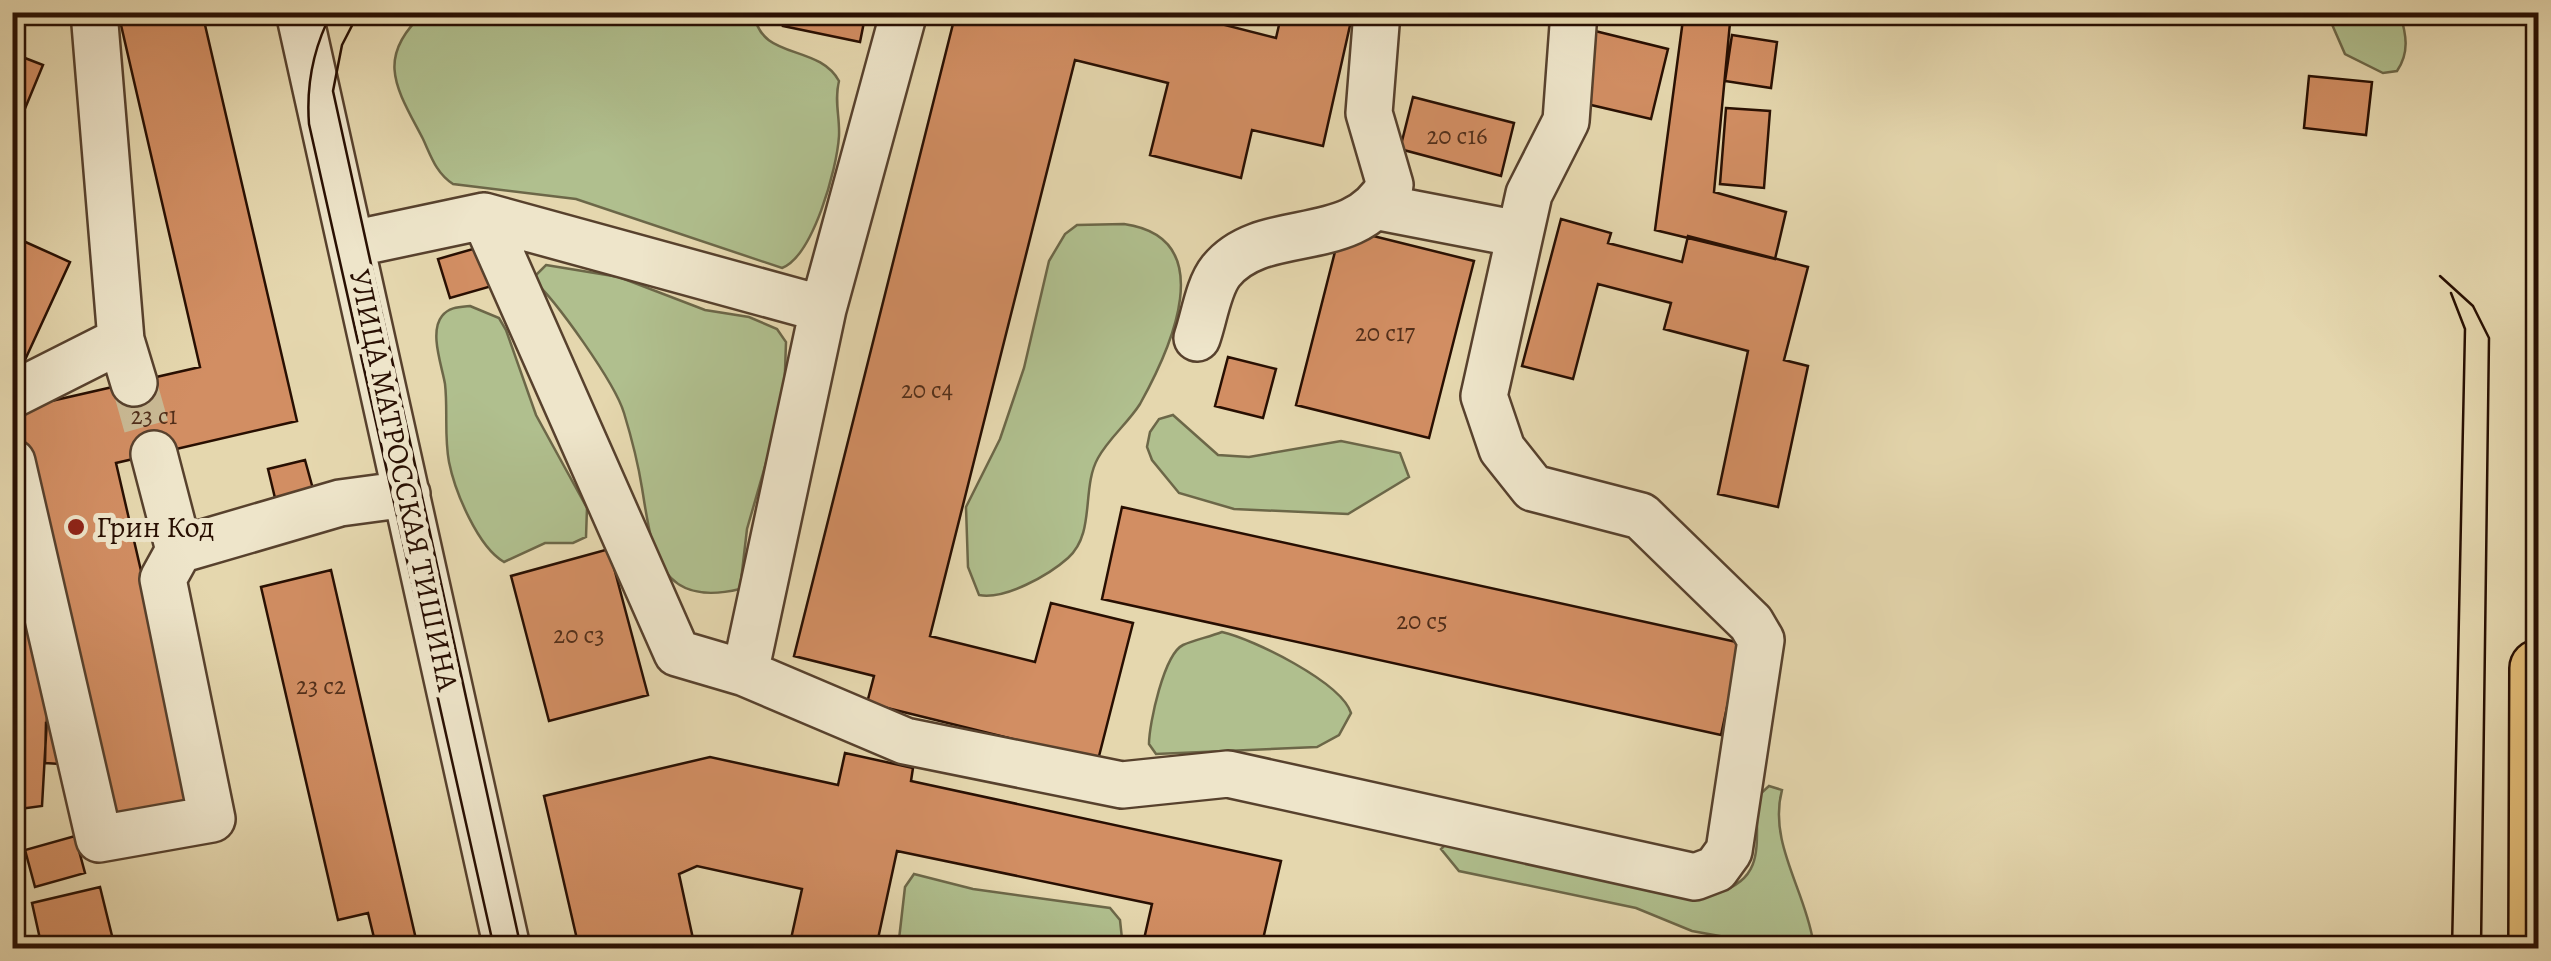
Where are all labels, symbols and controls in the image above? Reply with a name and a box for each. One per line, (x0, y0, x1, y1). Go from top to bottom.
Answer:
house number: 20 с16 (1426, 119, 1488, 153)
street label: УЛИЦА МАТРОССКАЯ ТИШИНА (340, 266, 468, 695)
house number: 20 с17 (1355, 316, 1416, 350)
house number: 20 c4 (901, 373, 953, 407)
house number: 23 с1 (131, 399, 177, 433)
place label: Грин Код (96, 507, 215, 547)
marker: Грин Код (65, 516, 87, 538)
house number: 20 с5 (1396, 604, 1448, 638)
house number: 20 с3 (553, 618, 605, 652)
house number: 23 с2 (296, 669, 346, 703)

